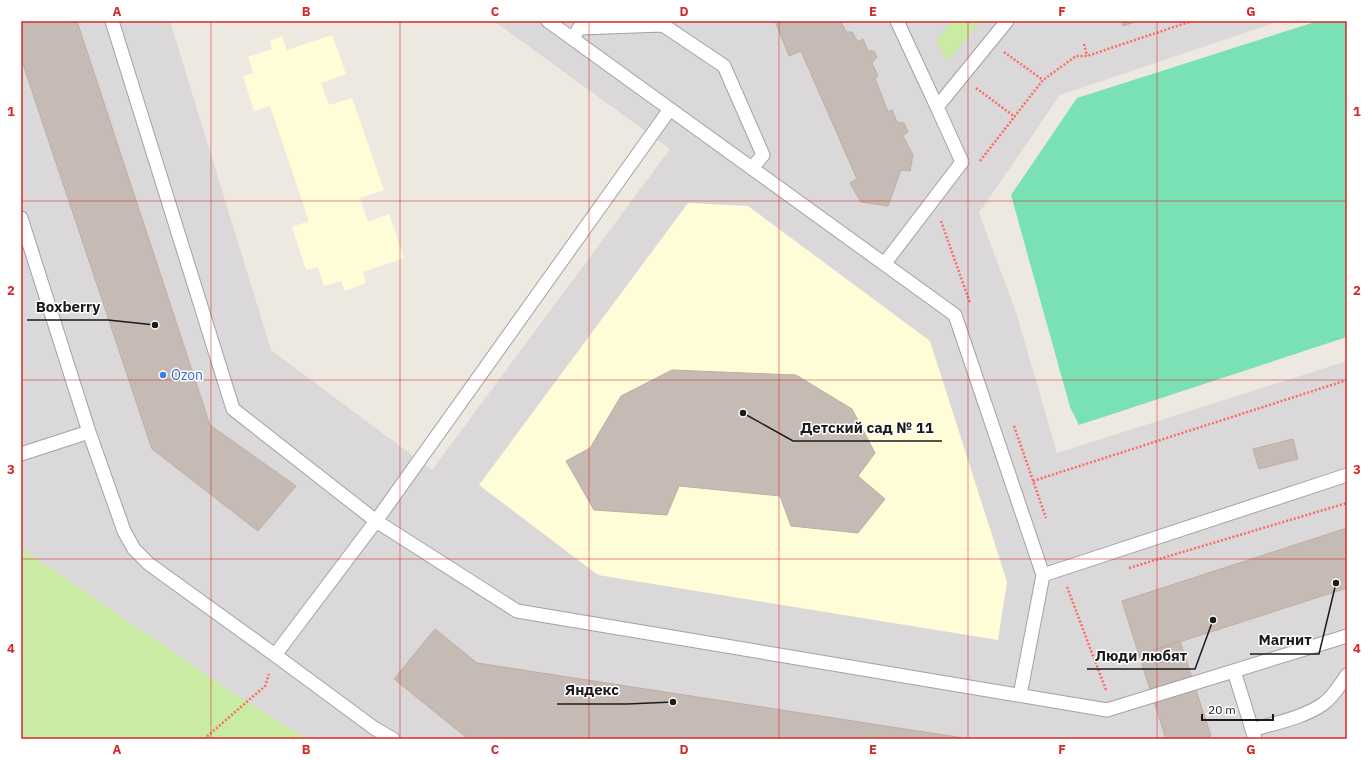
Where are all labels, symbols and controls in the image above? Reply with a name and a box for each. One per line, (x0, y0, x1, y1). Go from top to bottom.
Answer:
text: A (113, 3, 122, 20)
text: B (302, 3, 311, 20)
text: C (491, 3, 500, 20)
text: D (679, 3, 689, 20)
text: E (869, 3, 877, 20)
text: F (1058, 3, 1066, 20)
text: G (1246, 3, 1256, 20)
text: 1 (7, 103, 15, 120)
text: 1 (1353, 103, 1361, 120)
text: 2 (7, 282, 15, 299)
text: 2 (1353, 282, 1361, 299)
callout: Boxberry (27, 293, 108, 320)
text: Boxberry (36, 297, 100, 316)
place label: Ozon (171, 366, 203, 384)
marker: Ozon (158, 370, 168, 380)
callout: Детский сад № 11 (793, 414, 942, 441)
text: Детский сад № 11 (800, 418, 934, 437)
text: 3 (7, 461, 15, 478)
text: 3 (1353, 461, 1361, 478)
callout: Магнит (1250, 627, 1319, 654)
text: Магнит (1258, 630, 1312, 649)
text: 4 (7, 640, 15, 657)
text: 4 (1353, 640, 1361, 657)
callout: Люди любят (1087, 642, 1195, 669)
text: Люди любят (1095, 646, 1188, 665)
callout: Яндекс (557, 677, 627, 704)
text: Яндекс (565, 680, 619, 699)
scale bar (1202, 696, 1273, 722)
text: 20 m (1208, 702, 1236, 717)
text: A (113, 741, 122, 758)
text: B (302, 741, 311, 758)
text: C (491, 741, 500, 758)
text: D (679, 741, 689, 758)
text: E (869, 741, 877, 758)
text: F (1058, 741, 1066, 758)
text: G (1246, 741, 1256, 758)

